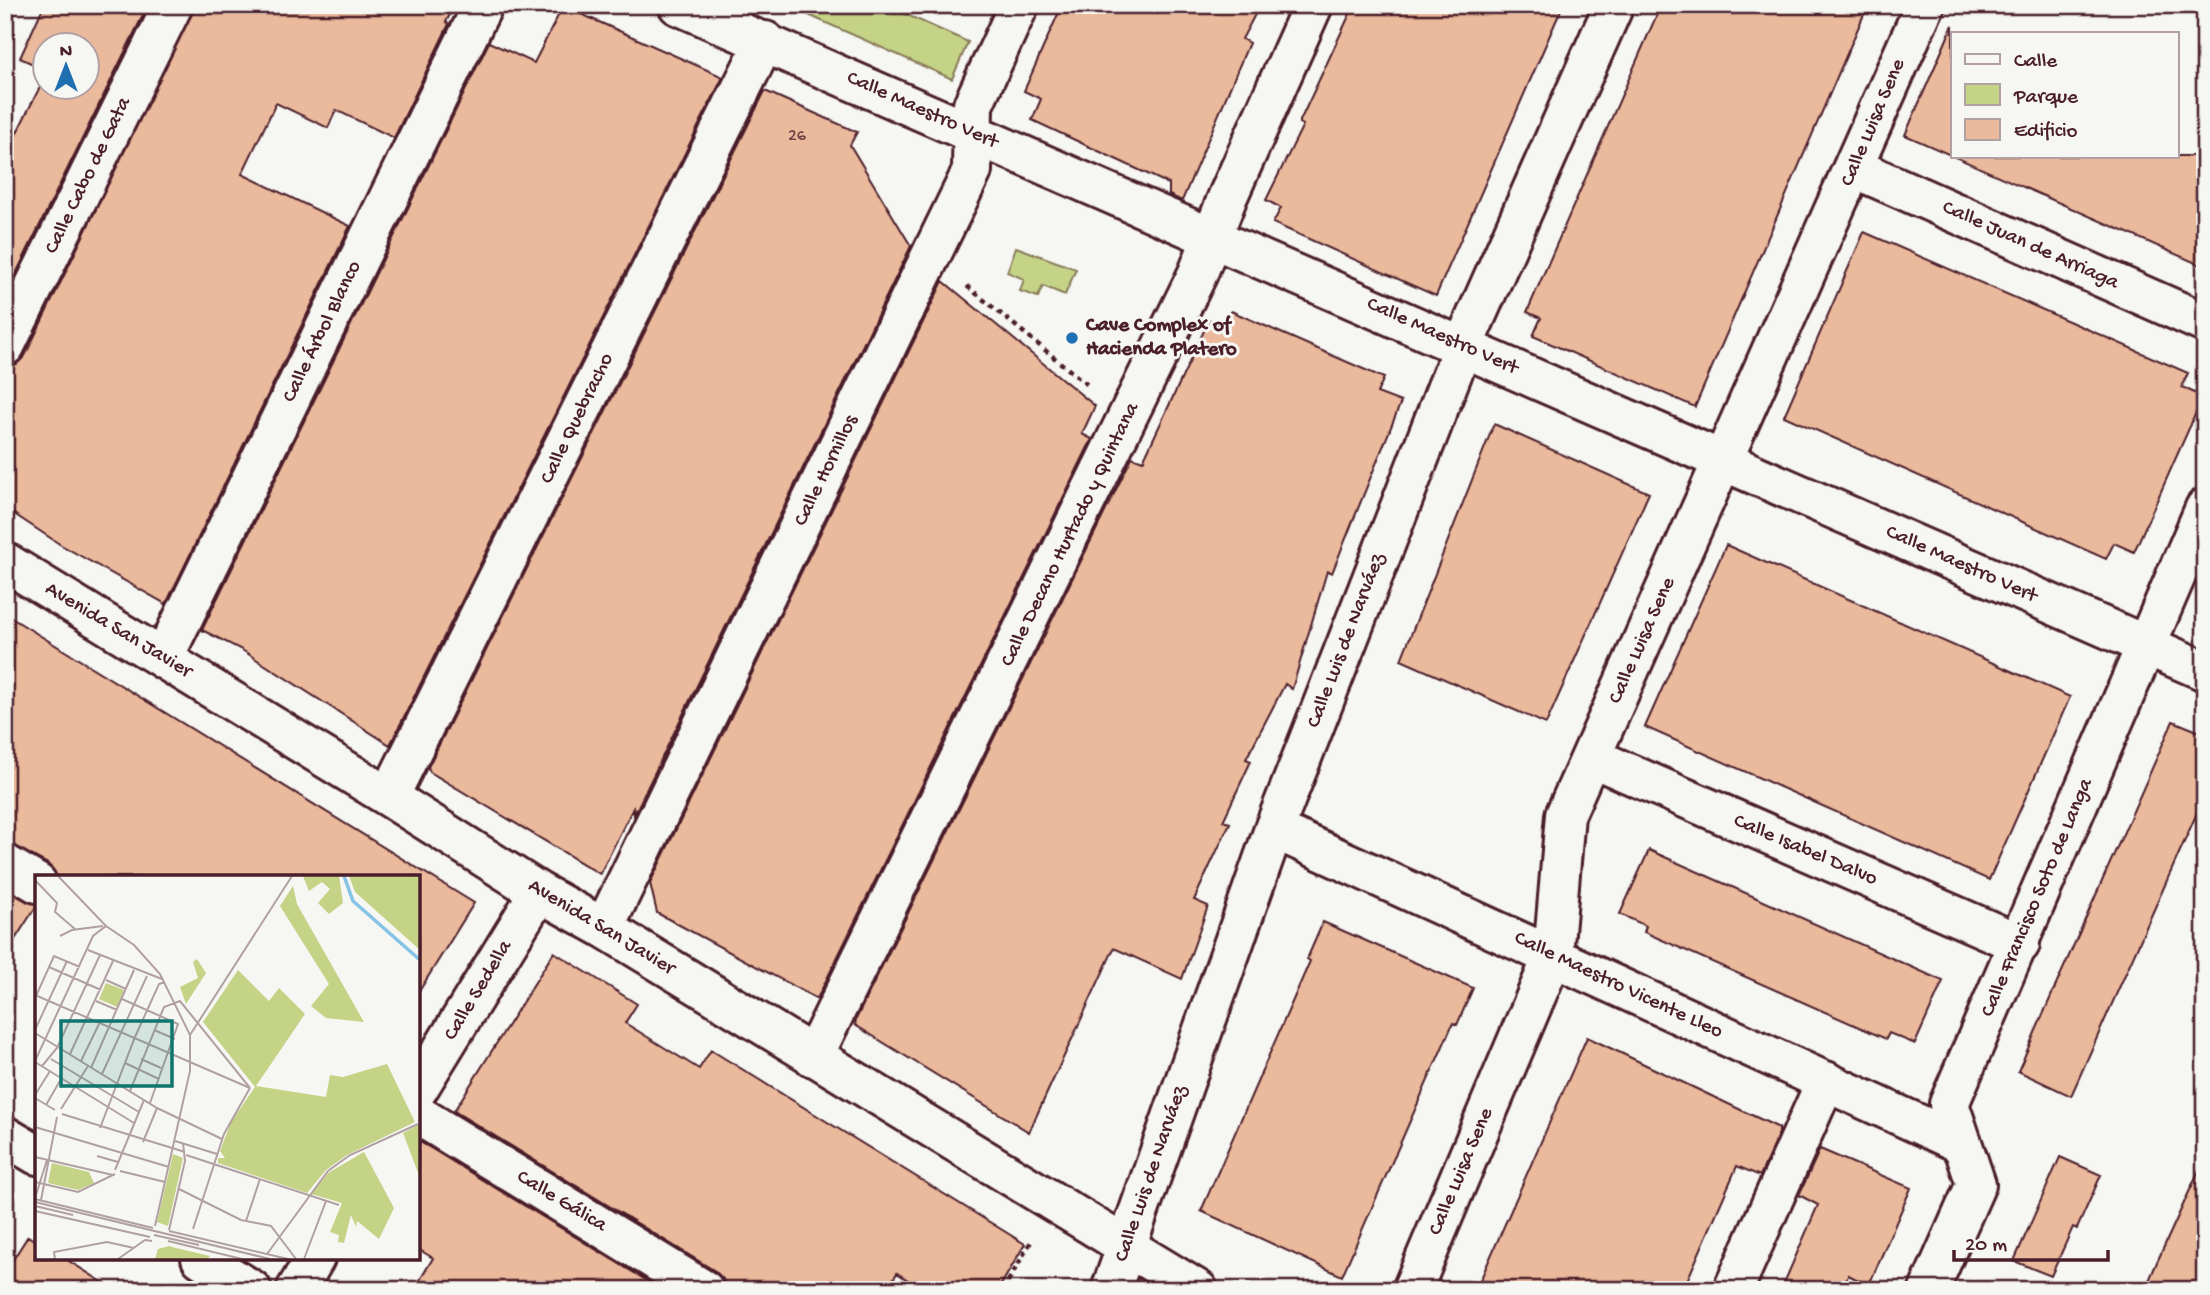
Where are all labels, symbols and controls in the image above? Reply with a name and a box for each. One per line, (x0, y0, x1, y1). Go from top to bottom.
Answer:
north arrow (32, 32, 102, 102)
legend (1951, 32, 2178, 158)
text: N (60, 41, 72, 64)
text: Calle (2014, 50, 2058, 75)
street label: Calle Luisa Sene (1836, 54, 1913, 190)
street label: Calle Maestro Vert (842, 66, 1004, 157)
text: Parque (2013, 86, 2079, 111)
street label: Calle Cabo de Gata (40, 92, 138, 258)
text: Edificio (2014, 120, 2078, 145)
house number: 26 (788, 126, 807, 147)
street label: Calle Juan de Arriaga (1938, 196, 2123, 297)
street label: Calle Árbol Blanco (277, 257, 368, 407)
street label: Calle Maestro Vert (1362, 292, 1524, 383)
place label: Cave Complex of Hacienda Platero (1085, 314, 1237, 363)
marker: Cave Complex of Hacienda Platero (1064, 330, 1080, 346)
street label: Calle Quebracho (536, 349, 620, 488)
street label: Calle Decano Hurtado y Quintana (996, 398, 1147, 671)
street label: Calle Hornillos (789, 410, 865, 531)
street label: Calle Maestro Vert (1881, 520, 2043, 611)
street label: Calle Luis de Narváez (1302, 550, 1392, 732)
street label: Calle Luisa Sene (1604, 573, 1683, 708)
street label: Avenida San Javier (40, 577, 197, 686)
street label: Calle Francisco Soto de Langa (1976, 774, 2100, 1021)
street label: Calle Isabel Dalvo (1729, 809, 1881, 893)
street label: Avenida San Javier (523, 874, 680, 983)
inset map (35, 875, 420, 1260)
street label: Calle Maestro Vicente Lleo (1510, 927, 1726, 1045)
street label: Calle Sedella (439, 935, 519, 1046)
street label: Calle Luis de Narváez (1110, 1082, 1194, 1265)
street label: Calle Luisa Sene (1424, 1103, 1501, 1239)
street label: Calle Gálica (511, 1165, 612, 1239)
scale bar (1954, 1218, 2108, 1262)
text: 20 m (1965, 1234, 2007, 1259)

